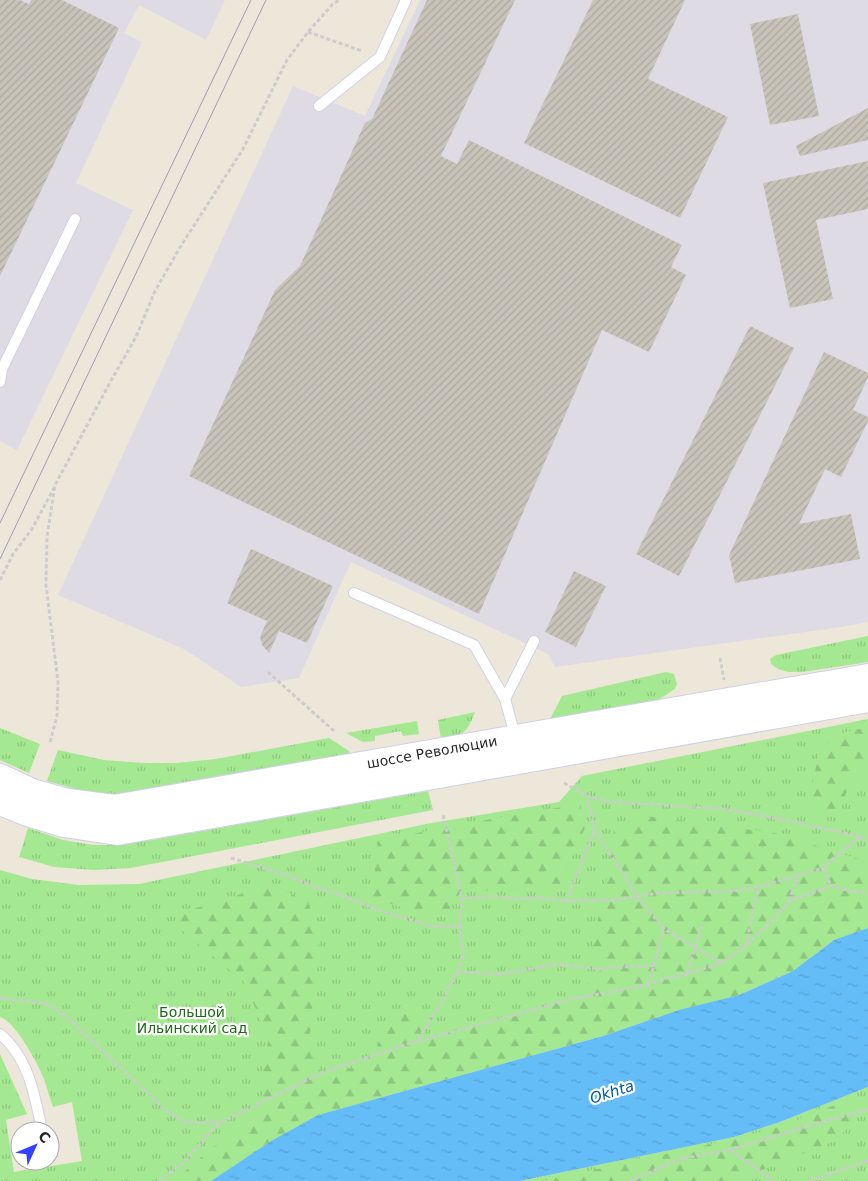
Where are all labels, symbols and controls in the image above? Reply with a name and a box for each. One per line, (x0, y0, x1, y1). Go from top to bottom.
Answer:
street label: шоссе Революции (366, 733, 498, 771)
park label: Большой Ильинский сад (137, 1004, 247, 1036)
water label: Okhta (588, 1076, 636, 1108)
north arrow (10, 1121, 60, 1171)
text: С (35, 1128, 54, 1146)

